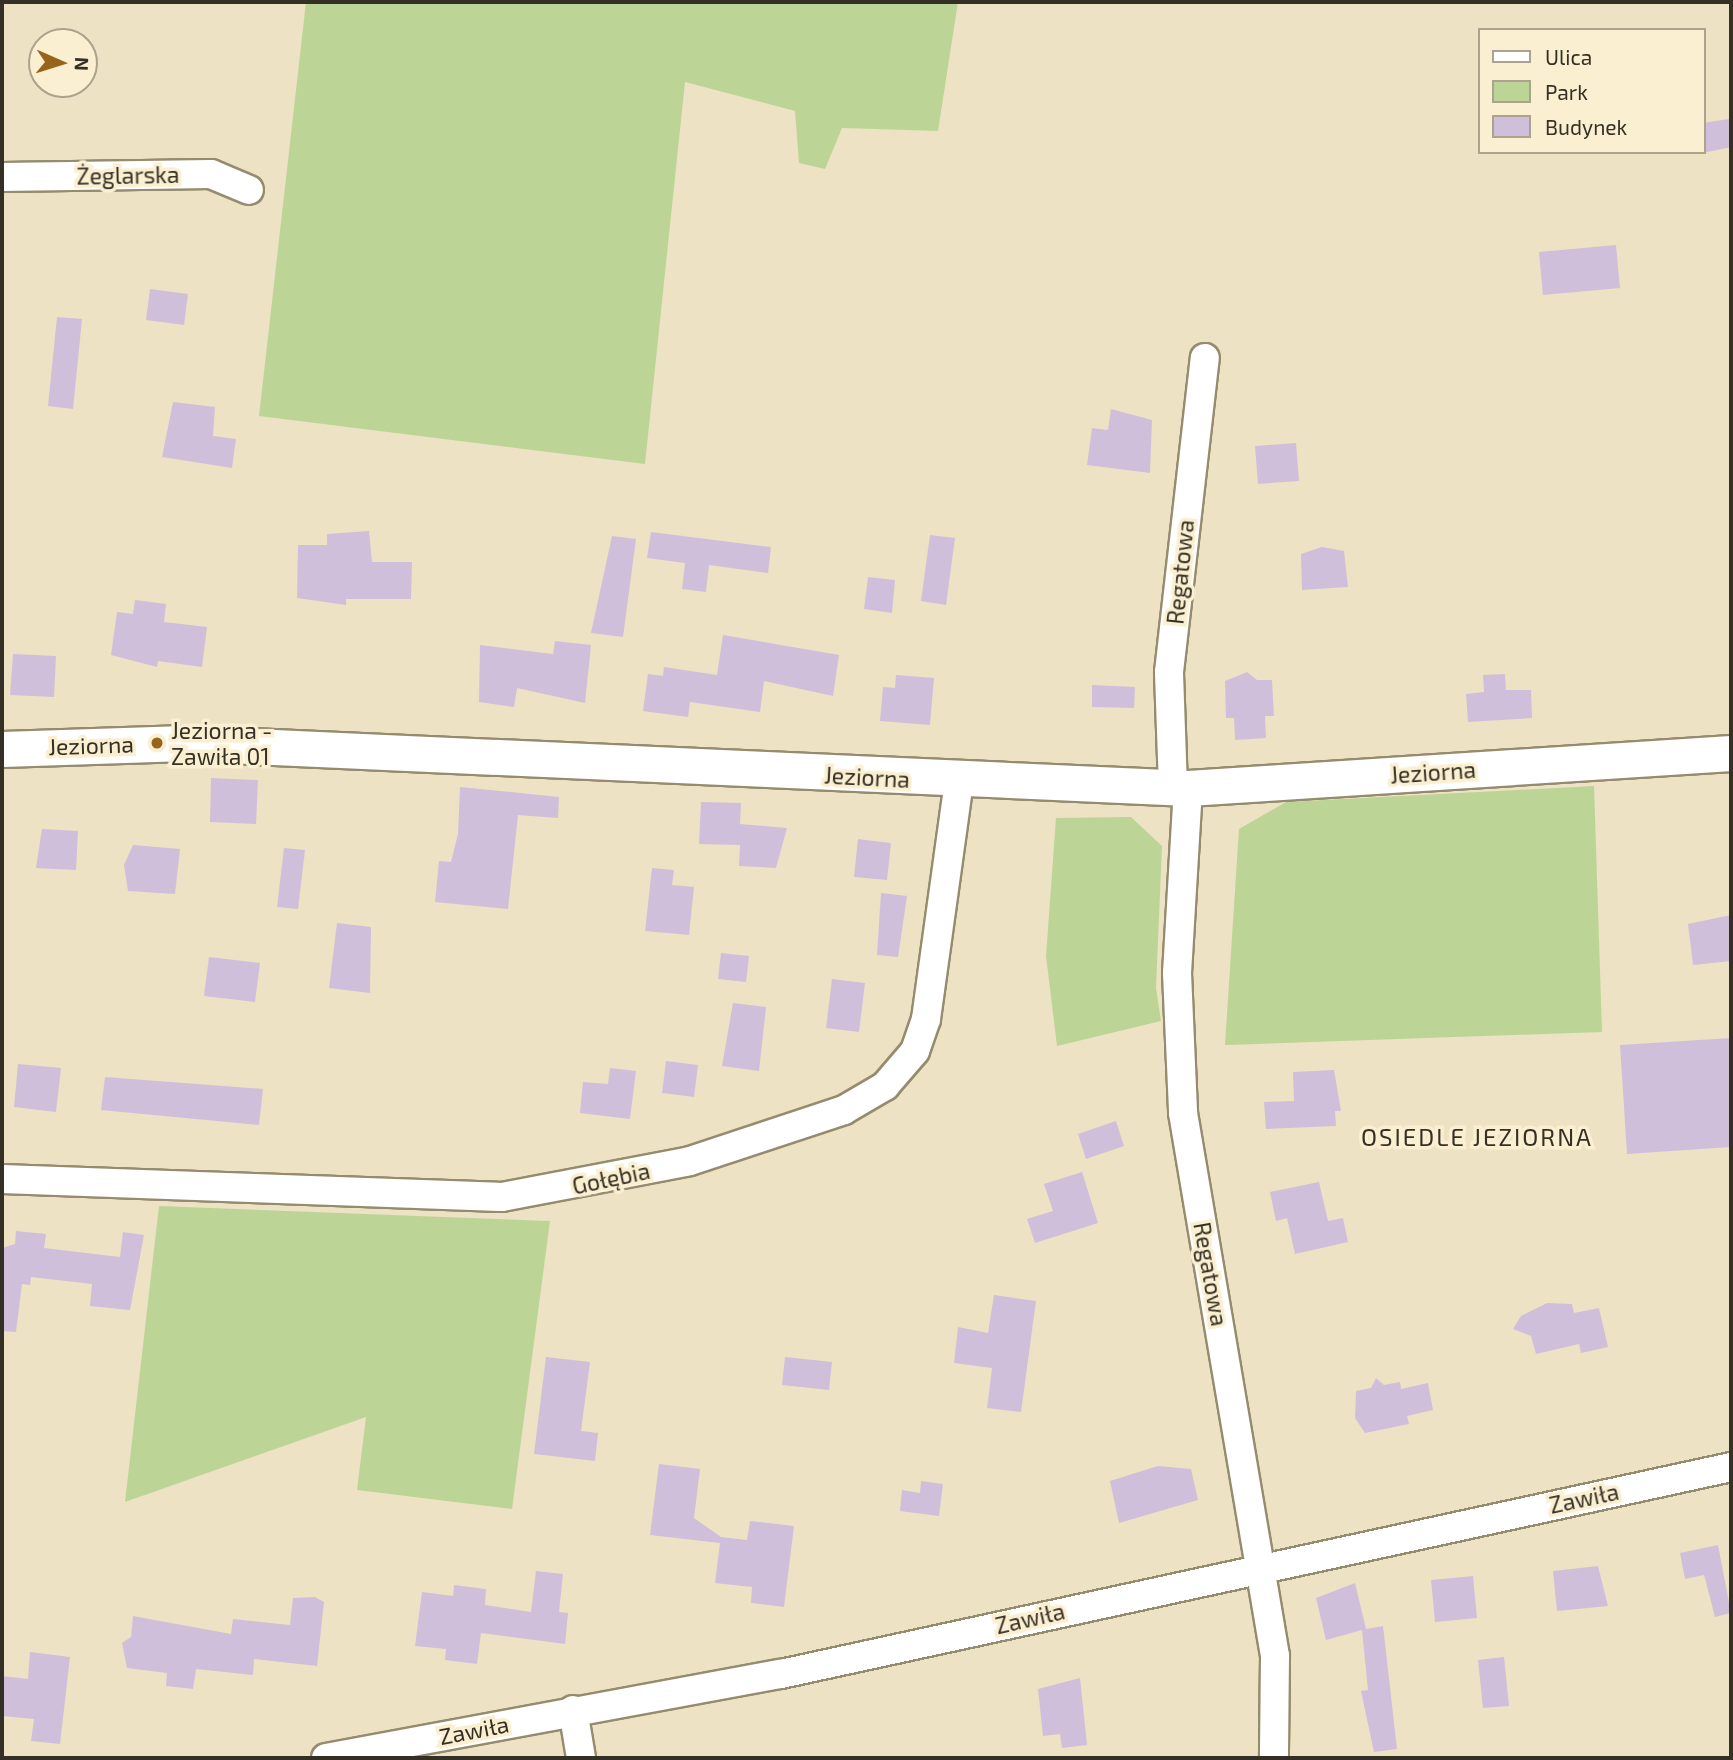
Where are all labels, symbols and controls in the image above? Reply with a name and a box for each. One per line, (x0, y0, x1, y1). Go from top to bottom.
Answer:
north arrow (28, 28, 98, 98)
legend (1478, 28, 1705, 154)
text: Ulica (1545, 44, 1592, 69)
text: N (71, 57, 94, 71)
text: Park (1545, 79, 1588, 104)
text: Budynek (1545, 114, 1627, 139)
street label: Żeglarska (76, 160, 180, 190)
street label: Regatowa (1161, 518, 1199, 626)
place label: Jeziorna - Zawiła 01 (171, 716, 272, 770)
street label: Jeziorna (48, 730, 134, 760)
marker: Jeziorna - Zawiła 01 (149, 735, 165, 751)
street label: Jeziorna (1389, 755, 1477, 789)
street label: Jeziorna (823, 761, 911, 793)
district label: OSIEDLE JEZIORNA (1363, 1123, 1591, 1151)
street label: Gołębia (570, 1156, 652, 1200)
street label: Regatowa (1188, 1220, 1234, 1328)
street label: Zawiła (1547, 1477, 1621, 1519)
street label: Zawiła (993, 1597, 1067, 1639)
street label: Zawiła (437, 1710, 511, 1750)

